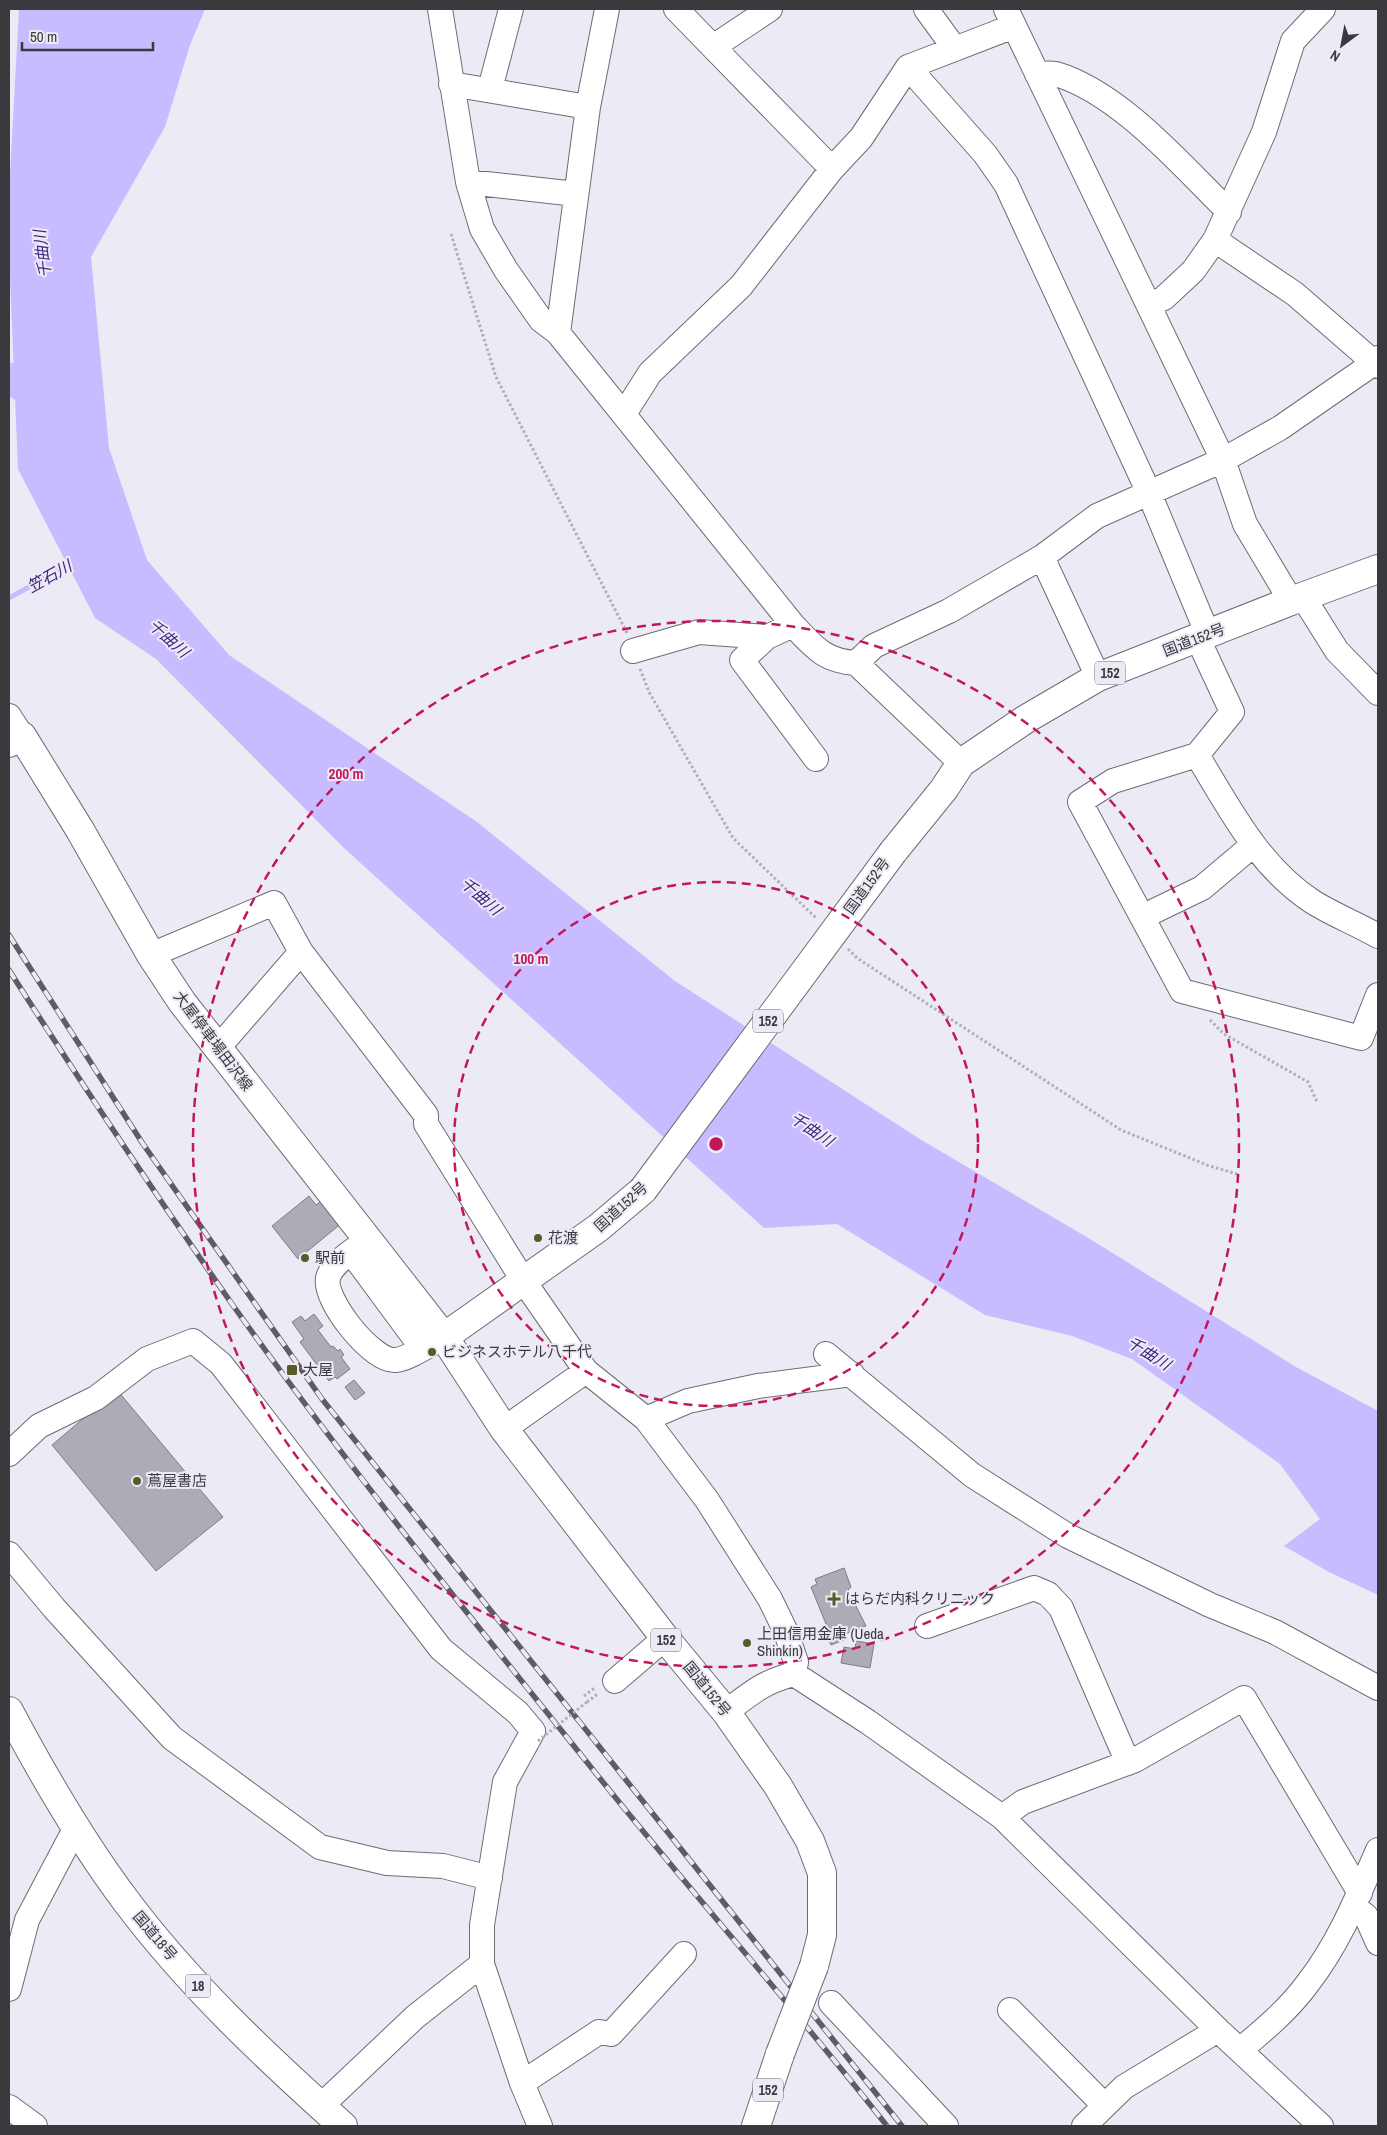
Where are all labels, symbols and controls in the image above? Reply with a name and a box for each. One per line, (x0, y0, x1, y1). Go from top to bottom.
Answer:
scale bar (22, 20, 154, 52)
north arrow (1317, 20, 1367, 70)
text: 50 m (30, 26, 57, 47)
text: N (1327, 46, 1343, 66)
water label: 千曲川 (28, 227, 56, 279)
water label: 笠石川 (23, 554, 77, 597)
water label: 千曲川 (144, 614, 196, 664)
street label: 国道152号 (1159, 618, 1228, 661)
road number: 152 (1095, 661, 1125, 684)
text: 200 m (329, 763, 363, 784)
street label: 国道152号 (839, 853, 894, 918)
water label: 千曲川 (456, 872, 508, 921)
text: 100 m (514, 948, 548, 969)
street label: 大屋停車場田沢線 (169, 986, 258, 1095)
road number: 152 (753, 1009, 783, 1032)
water label: 千曲川 (786, 1106, 840, 1153)
centre of rings (707, 1135, 725, 1153)
street label: 国道152号 (589, 1177, 652, 1236)
place label: 花渡 (548, 1227, 578, 1248)
marker: 花渡 (532, 1232, 544, 1244)
place label: 駅前 (315, 1247, 345, 1268)
marker: 駅前 (299, 1252, 311, 1264)
water label: 千曲川 (1123, 1331, 1177, 1376)
place label: ビジネスホテル八千代 (442, 1341, 592, 1362)
marker: ビジネスホテル八千代 (426, 1346, 438, 1358)
place label: 大屋 (303, 1359, 333, 1380)
marker: 大屋 (285, 1363, 299, 1377)
place label: 蔦屋書店 (147, 1470, 207, 1491)
marker: 蔦屋書店 (131, 1475, 143, 1487)
place label: はらだ内科クリニック (845, 1588, 995, 1609)
marker: はらだ内科クリニック (827, 1592, 841, 1606)
place label: 上田信用金庫 (Ueda Shinkin) (757, 1623, 884, 1661)
road number: 152 (651, 1628, 681, 1652)
marker: 上田信用金庫 (Ueda Shinkin) (741, 1637, 753, 1649)
street label: 国道152号 (679, 1657, 736, 1721)
street label: 国道18号 (128, 1906, 182, 1965)
road number: 18 (186, 1974, 210, 1998)
road number: 152 (753, 2078, 783, 2102)

